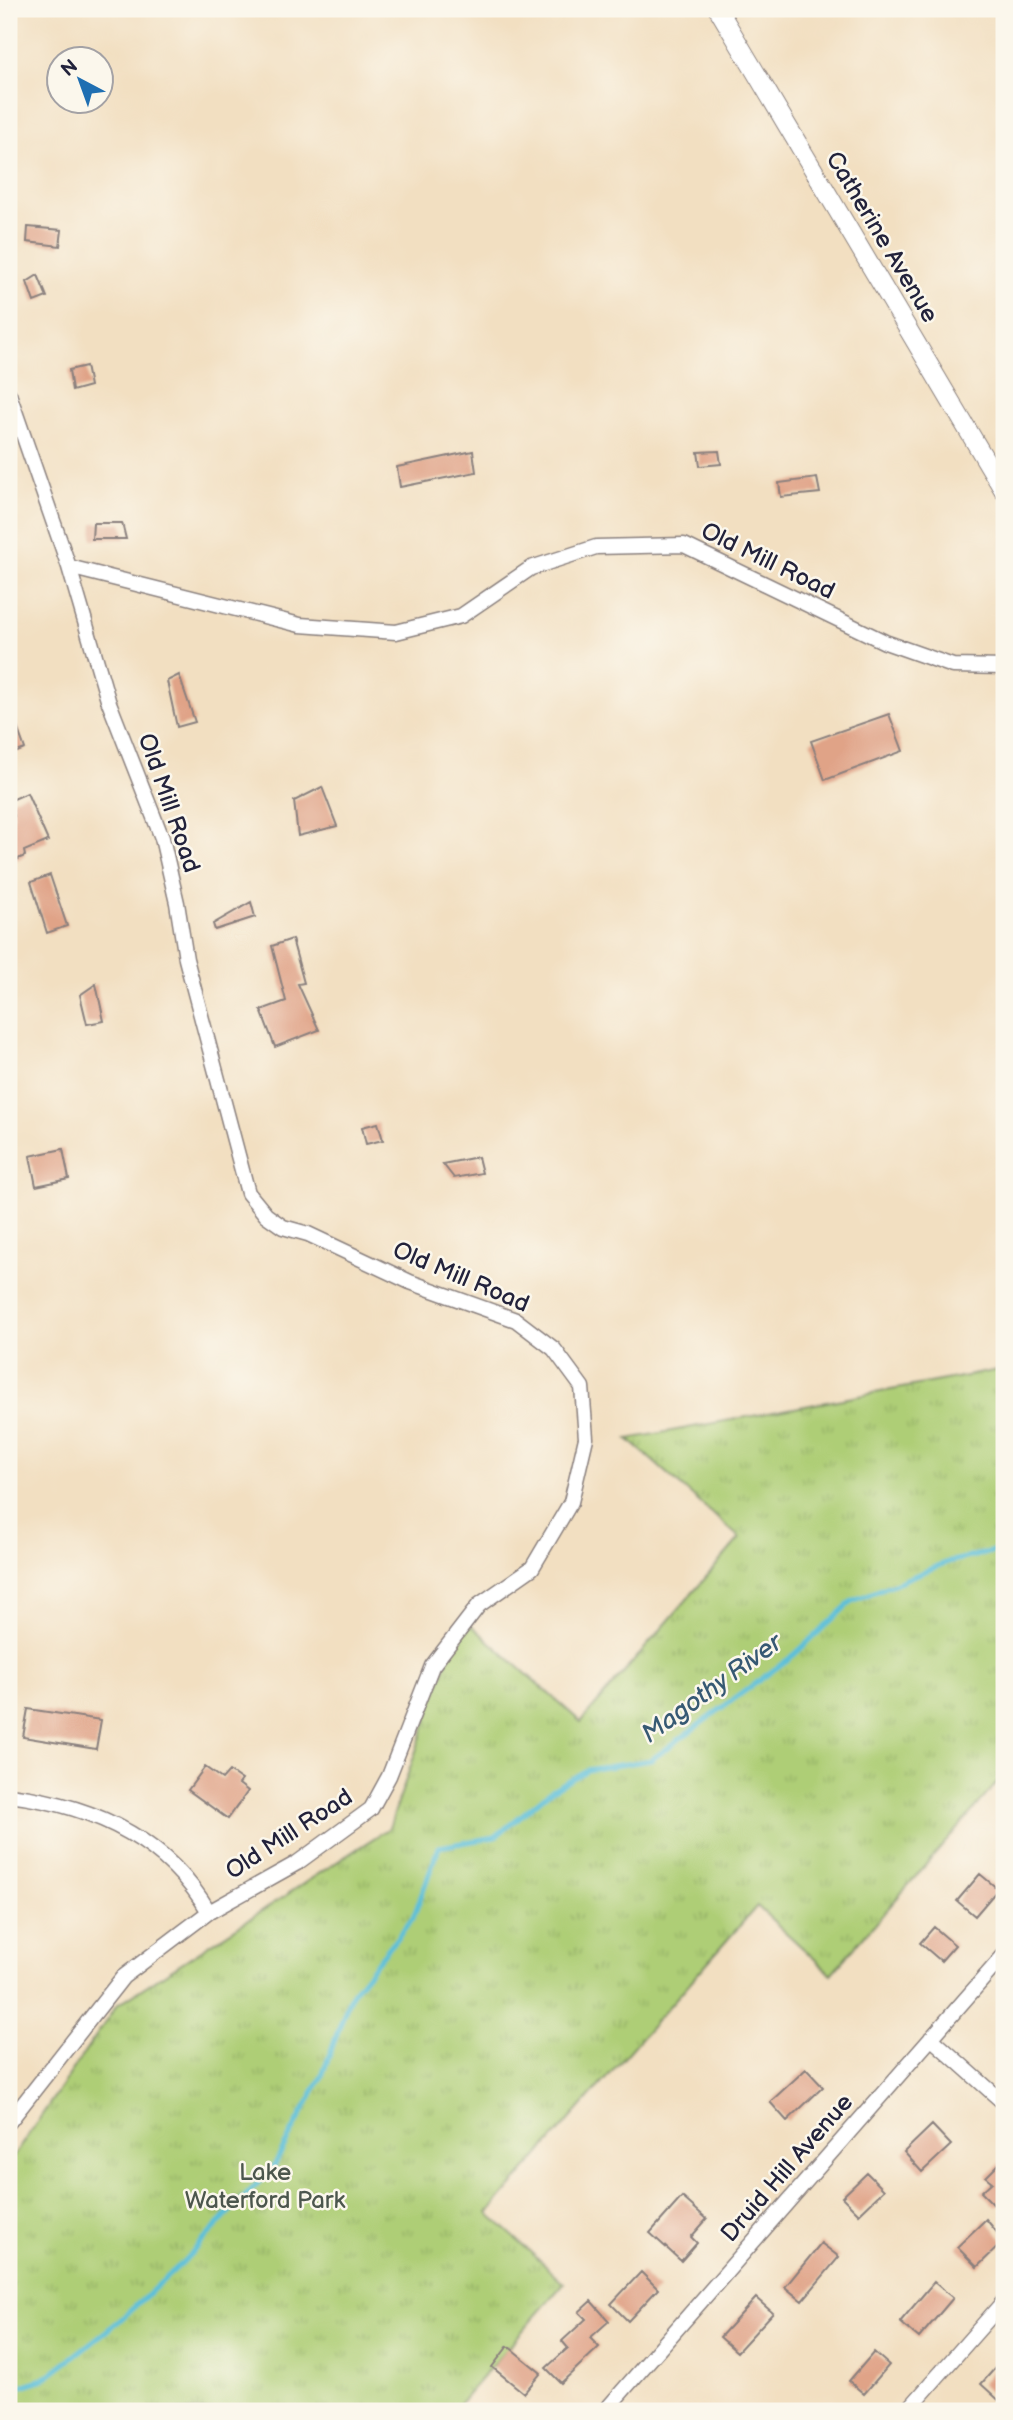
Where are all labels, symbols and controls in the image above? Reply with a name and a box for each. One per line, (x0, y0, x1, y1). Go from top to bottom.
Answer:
north arrow (46, 46, 116, 116)
text: N (57, 55, 83, 82)
street label: Catherine Avenue (819, 146, 945, 328)
street label: Old Mill Road (696, 516, 840, 606)
street label: Old Mill Road (132, 730, 206, 876)
street label: Old Mill Road (388, 1235, 534, 1319)
water label: Magothy River (636, 1627, 790, 1750)
street label: Old Mill Road (220, 1782, 358, 1886)
street label: Druid Hill Avenue (715, 2088, 859, 2248)
park label: Lake Waterford Park (185, 2158, 345, 2215)

